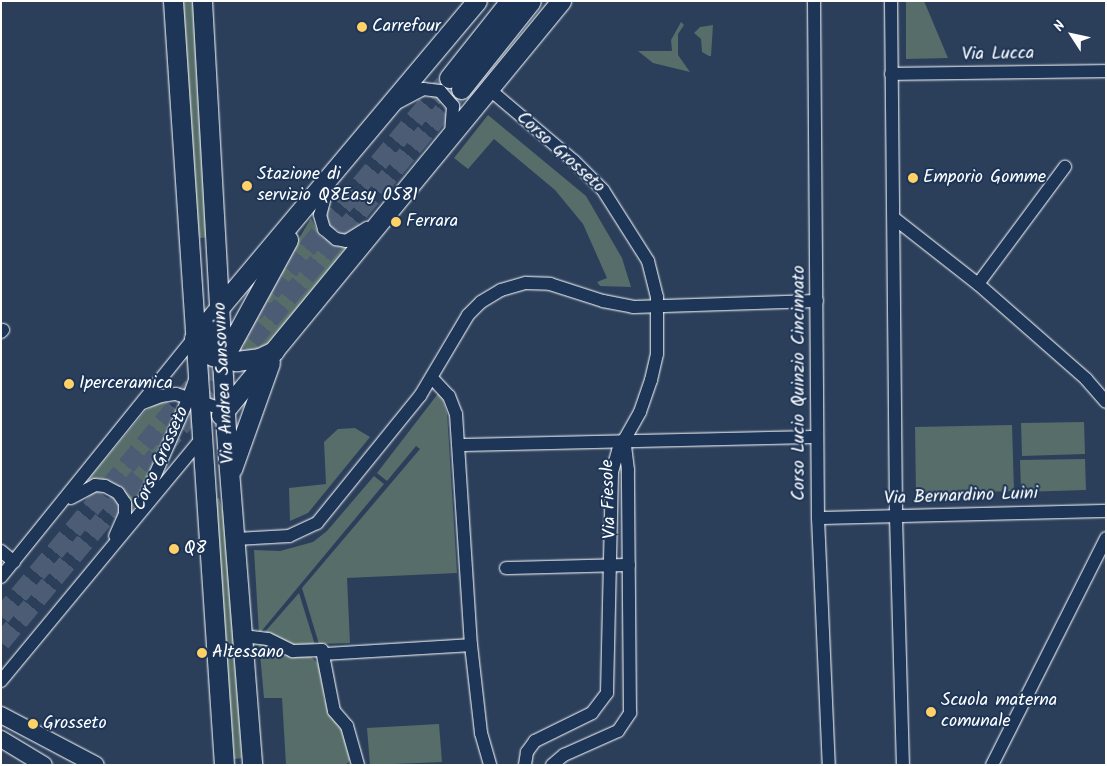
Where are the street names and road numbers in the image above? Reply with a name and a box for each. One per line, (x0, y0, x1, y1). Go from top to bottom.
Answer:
street label: Via Lucca (962, 44, 1034, 66)
street label: Corso Grosseto (511, 108, 609, 198)
street label: Corso Lucio Quinzio Cincinnato (789, 265, 811, 501)
street label: Via Andrea Sansovino (210, 302, 240, 464)
street label: Corso Grosseto (129, 404, 195, 514)
street label: Via Fiesole (598, 459, 622, 539)
street label: Via Bernardino Luini (884, 484, 1038, 510)

